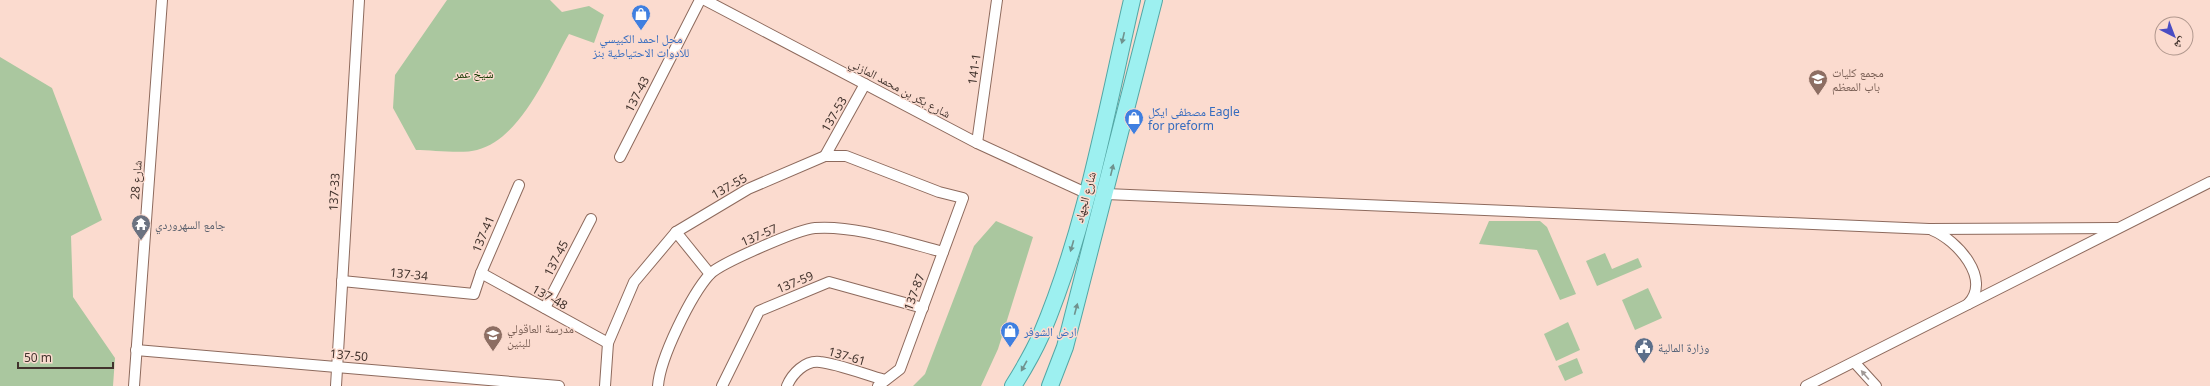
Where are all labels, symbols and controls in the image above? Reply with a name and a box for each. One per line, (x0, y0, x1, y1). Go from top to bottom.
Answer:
shop icon: محل احمد الكبيسي للادوات الاحتياطية بنز (630, 3, 652, 31)
north arrow (2154, 16, 2194, 56)
place label: محل احمد الكبيسي للادوات الاحتياطية بنز (592, 30, 689, 61)
one-way arrow (1120, 32, 1126, 44)
text: ش (2171, 34, 2190, 54)
street label: 141-1 (963, 52, 985, 86)
street label: شارع بكر بن محمد المازني (845, 54, 954, 124)
place label: مجمع كليات باب المعظم (1832, 64, 1884, 95)
park label: شيخ عمر (453, 65, 494, 82)
school or university icon: مجمع كليات باب المعظم (1807, 68, 1829, 96)
street label: 137-43 (621, 73, 653, 115)
street label: 137-53 (817, 93, 851, 135)
place label: مصطفى ايكل Eagle for preform (1148, 103, 1240, 134)
shop icon: مصطفى ايكل Eagle for preform (1123, 107, 1145, 135)
street label: شارع 28 (126, 160, 146, 200)
one-way arrow (1109, 164, 1115, 176)
street label: 137-55 (708, 169, 750, 203)
street label: شارع الجهاد (1070, 170, 1100, 224)
street label: 137-33 (325, 172, 343, 212)
temple icon: جامع السهروردي (130, 213, 152, 241)
street label: 137-41 (468, 213, 498, 255)
place label: جامع السهروردي (155, 216, 226, 235)
street label: 137-57 (738, 220, 780, 250)
street label: 137-45 (540, 237, 572, 279)
one-way arrow (1069, 240, 1075, 252)
street label: 137-34 (389, 264, 429, 284)
street label: 137-59 (774, 267, 816, 297)
street label: 137-87 (899, 271, 929, 313)
street label: 137-48 (529, 280, 571, 314)
one-way arrow (1073, 303, 1079, 315)
place label: مدرسة العاقولي للبنين (507, 320, 574, 351)
shop icon: ارض الشوفر (999, 320, 1021, 348)
place label: ارض الشوفر (1023, 323, 1077, 340)
school or university icon: مدرسة العاقولي للبنين (482, 324, 504, 352)
public building icon: وزارة المالية (1633, 336, 1655, 364)
place label: وزارة المالية (1658, 339, 1709, 356)
street label: 137-61 (826, 343, 868, 369)
scale bar (18, 344, 113, 370)
street label: 137-50 (329, 345, 369, 365)
text: 50 m (24, 349, 52, 366)
one-way arrow (1021, 360, 1028, 372)
one-way arrow (1861, 369, 1870, 380)

